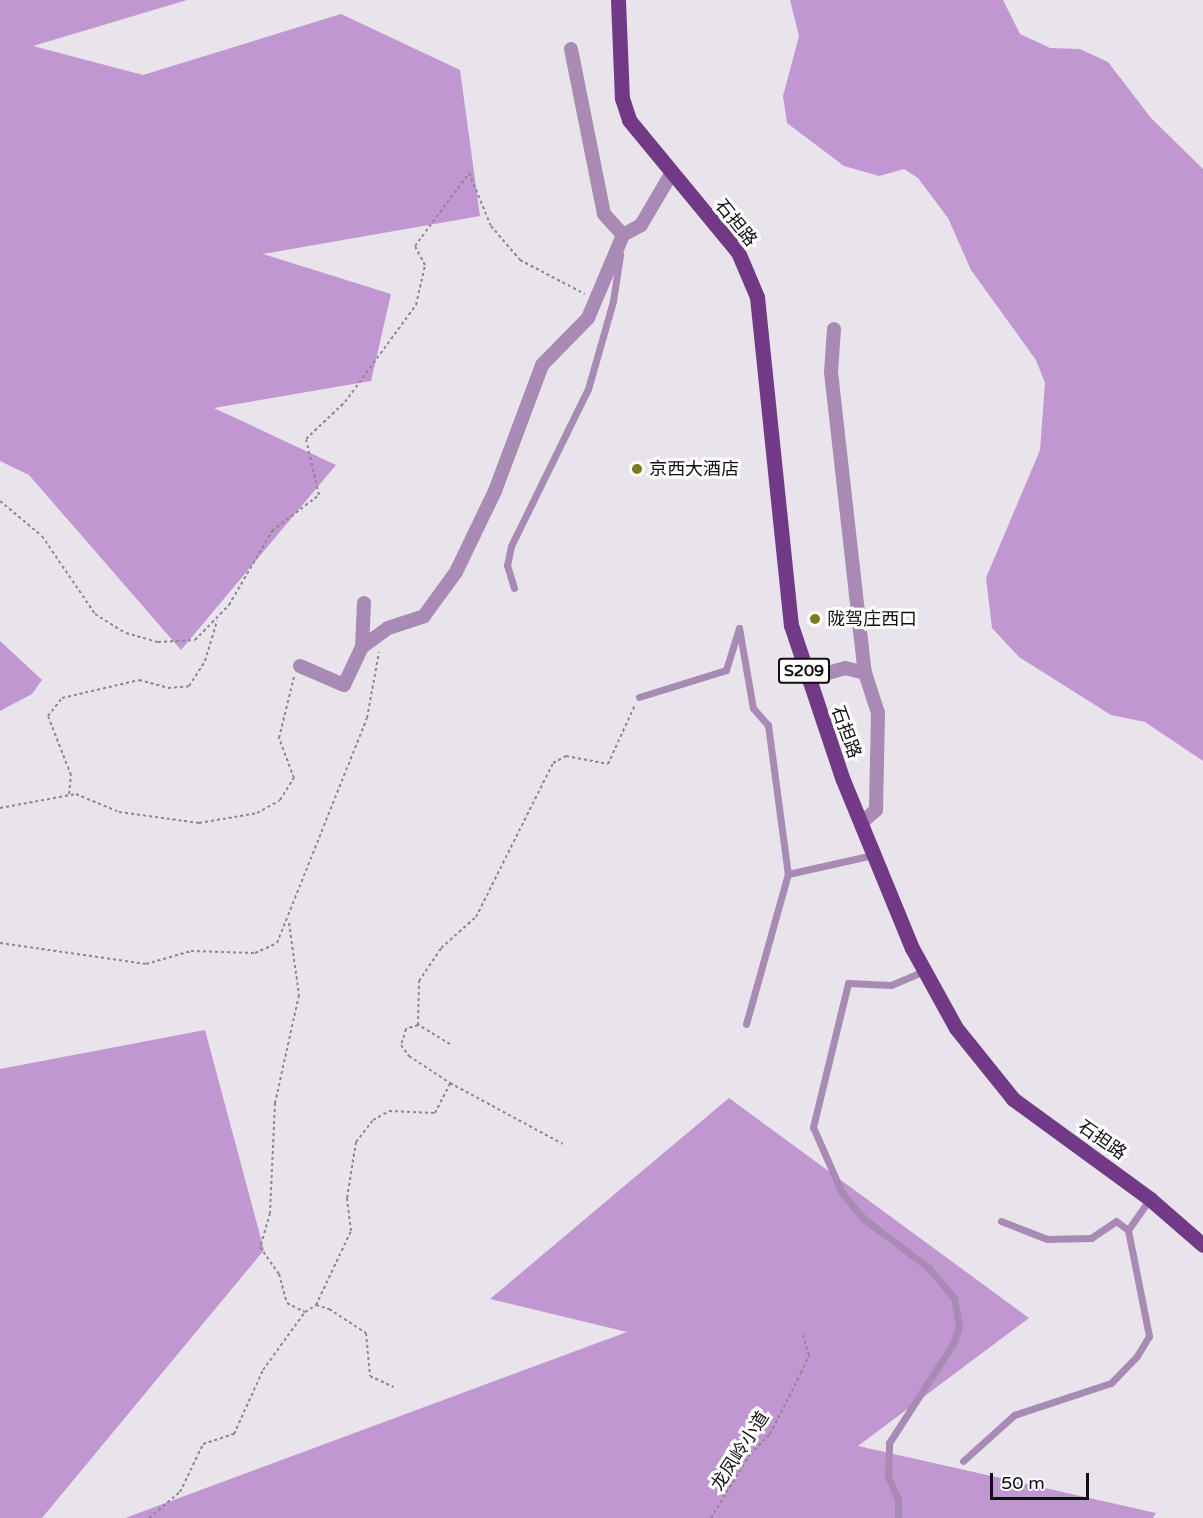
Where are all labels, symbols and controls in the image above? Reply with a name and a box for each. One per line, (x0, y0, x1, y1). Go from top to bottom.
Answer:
street label: 石担路 (711, 195, 761, 251)
place label: 京西大酒店 (649, 458, 739, 480)
marker: 京西大酒店 (630, 462, 644, 476)
place label: 陇驾庄西口 (827, 608, 917, 630)
marker: 陇驾庄西口 (808, 612, 822, 626)
road number: S209 (777, 658, 831, 684)
street label: 石担路 (827, 703, 865, 761)
street label: 石担路 (1074, 1116, 1130, 1164)
street label: 龙凤岭小道 (706, 1407, 774, 1495)
scale bar (993, 1461, 1092, 1499)
text: 50 m (1001, 1472, 1045, 1494)

